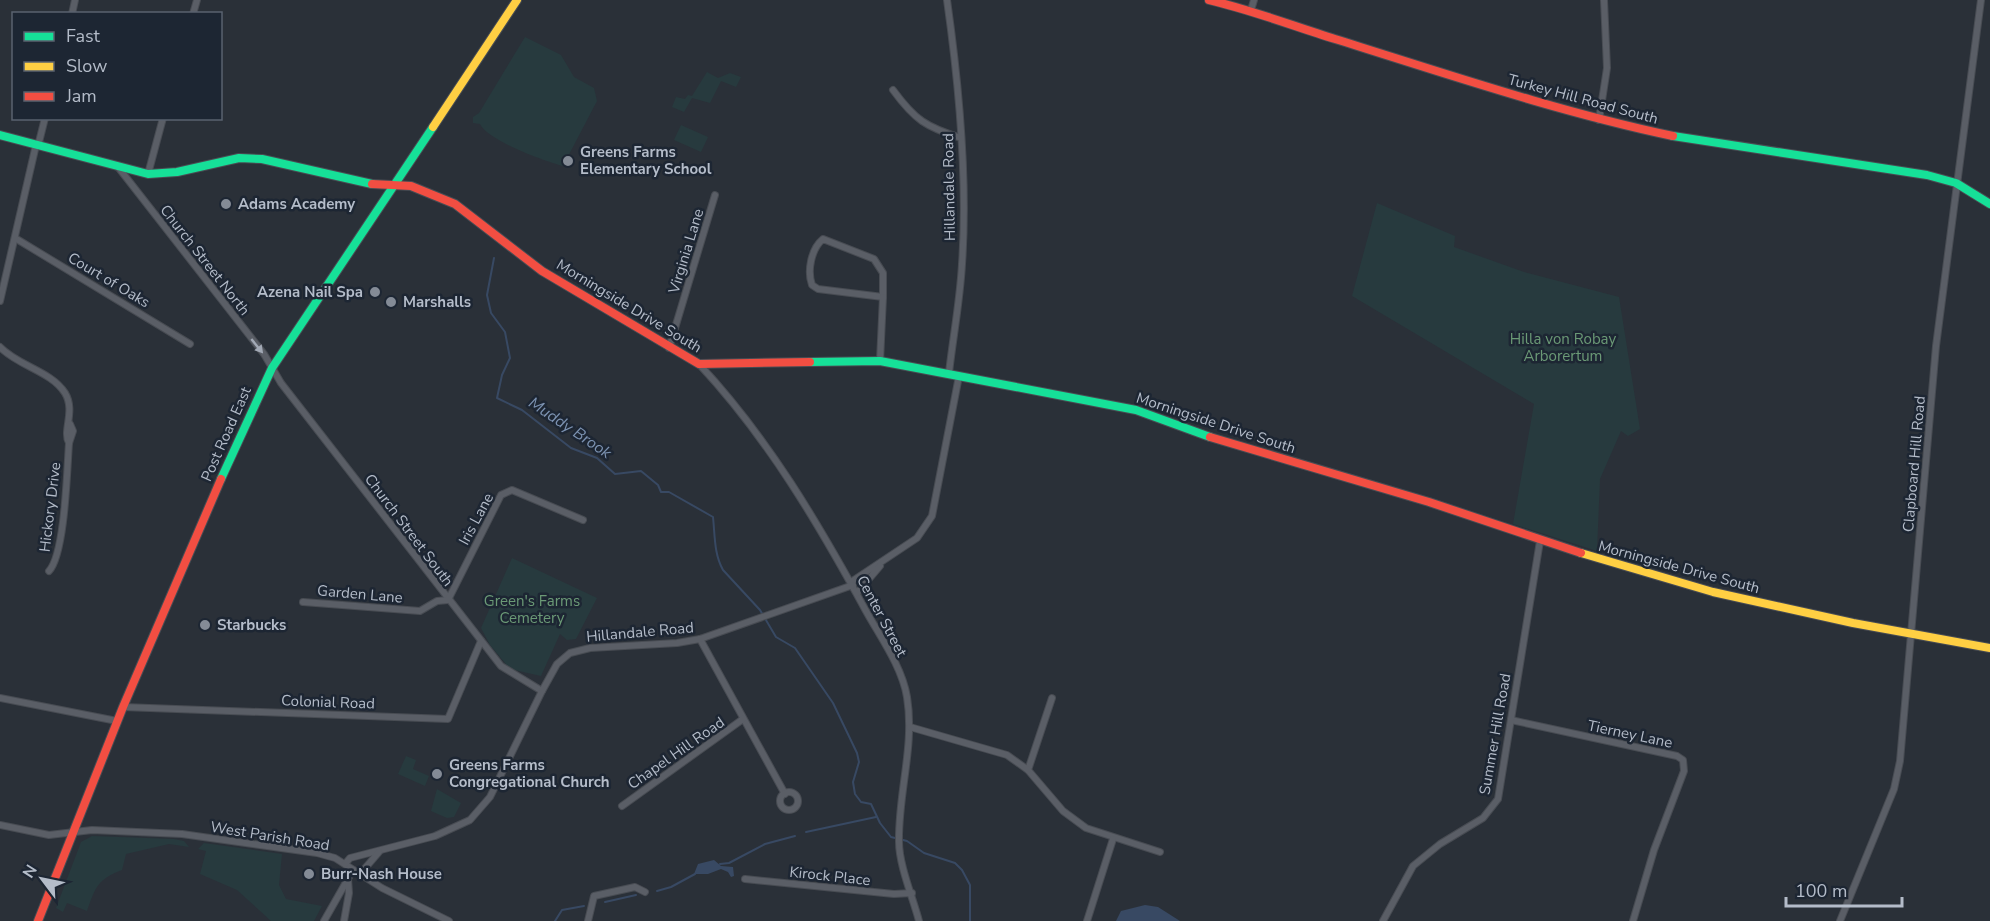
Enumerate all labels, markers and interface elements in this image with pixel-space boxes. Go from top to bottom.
legend [12,12,222,120]
text: Fast [66,24,101,48]
text: Slow [66,54,107,78]
street label: Turkey Hill Road South [1506,69,1660,129]
text: Jam [65,84,97,108]
street label: Hillandale Road [938,133,960,241]
place label: Greens Farms Elementary School [580,142,712,179]
marker: Greens Farms Elementary School [561,154,575,168]
place label: Adams Academy [238,194,355,214]
marker: Adams Academy [219,197,233,211]
street label: Church Street North [155,200,255,320]
street label: Virginia Lane [663,206,708,297]
street label: Court of Oaks [64,248,154,312]
street label: Morningside Drive South [553,255,705,357]
place label: Azena Nail Spa [257,282,363,302]
marker: Azena Nail Spa [368,285,382,299]
place label: Marshalls [403,292,471,312]
marker: Marshalls [384,295,398,309]
park label: Hilla von Robay Arborertum [1510,329,1617,366]
one-way arrow [250,338,263,353]
street label: Post Road East [196,383,256,484]
street label: Morningside Drive South [1134,388,1298,458]
water label: Muddy Brook [524,392,617,464]
street label: Clapboard Hill Road [1898,395,1930,533]
street label: Hickory Drive [35,461,65,553]
street label: Church Street South [360,470,458,590]
street label: Iris Lane [454,489,498,549]
street label: Morningside Drive South [1596,536,1762,598]
street label: Center Street [852,572,912,661]
street label: Garden Lane [316,580,404,608]
park label: Green's Farms Cemetery [484,591,580,628]
place label: Starbucks [217,615,286,635]
street label: Hillandale Road [585,617,695,647]
marker: Starbucks [198,618,212,632]
street label: Summer Hill Road [1474,672,1516,796]
street label: Colonial Road [281,690,375,714]
street label: Chapel Hill Road [624,712,728,794]
street label: Tierney Lane [1586,715,1674,753]
place label: Greens Farms Congregational Church [449,755,610,792]
marker: Greens Farms Congregational Church [430,767,444,781]
street label: West Parish Road [209,817,331,855]
north arrow [12,849,72,909]
text: N [18,861,43,882]
street label: Kirock Place [788,862,872,890]
place label: Burr-Nash House [321,864,442,884]
marker: Burr-Nash House [302,867,316,881]
scale bar [1786,870,1902,908]
text: 100 m [1795,879,1847,903]

